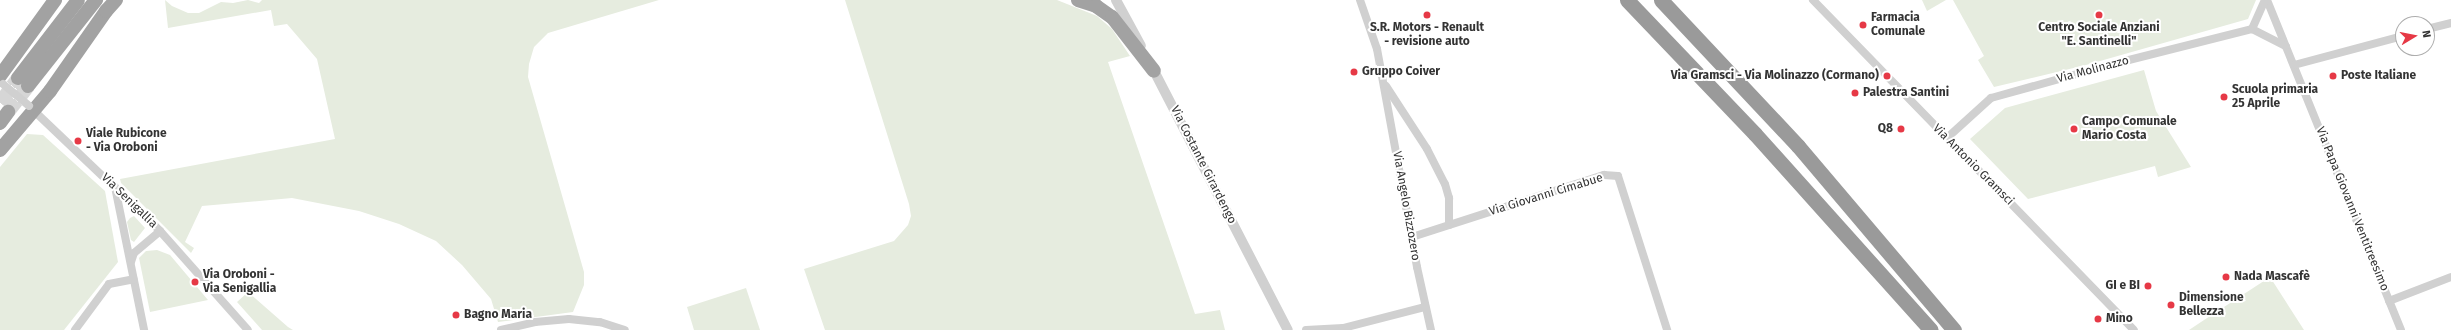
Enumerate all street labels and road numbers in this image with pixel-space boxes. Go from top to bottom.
street label: Via Molinazzo [2055,53,2131,87]
street label: Via Costante Girardengo [1167,104,1239,226]
street label: Via Antonio Gramsci [1929,121,2017,209]
street label: Via Papa Giovanni Ventitreesimo [2312,125,2392,293]
street label: Via Angelo Bizzozero [1389,150,1423,262]
street label: Via Senigallia [98,171,160,231]
street label: Via Giovanni Cimabue [1487,171,1605,219]

